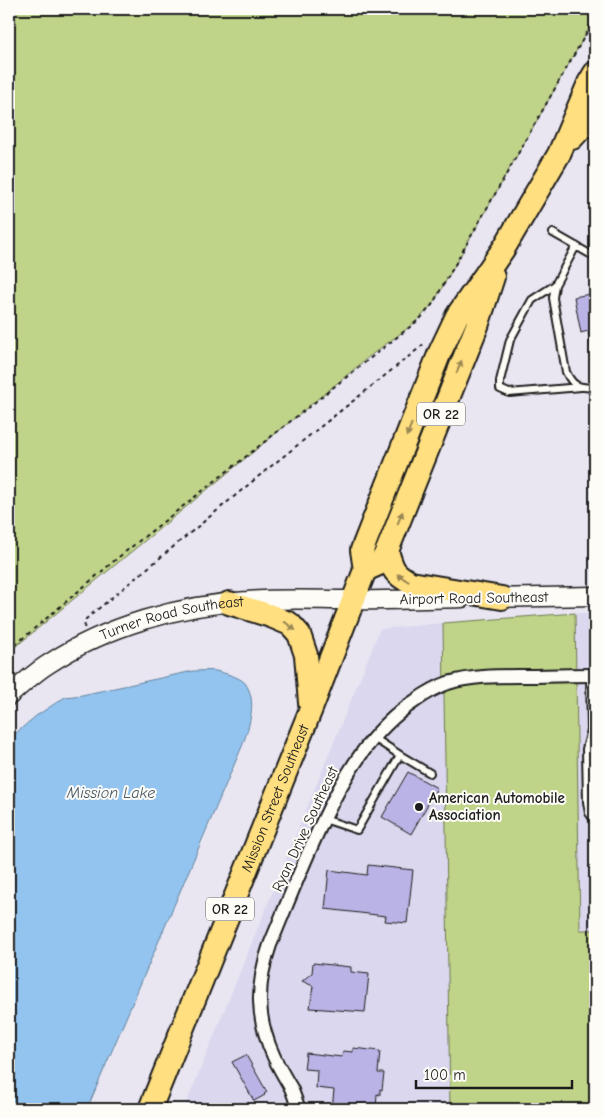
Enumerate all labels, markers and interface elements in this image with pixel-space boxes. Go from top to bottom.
one-way arrow [456,360,464,374]
road number: OR 22 [417,402,465,426]
one-way arrow [405,423,413,437]
one-way arrow [396,511,404,525]
one-way arrow [397,573,410,582]
street label: Airport Road Southeast [400,588,549,608]
street label: Turner Road Southeast [97,592,245,644]
one-way arrow [283,621,296,632]
street label: Mission Street Southeast [237,721,313,875]
street label: Ryan Drive Southeast [268,763,342,894]
water label: Mission Lake [66,784,155,802]
place label: American Automobile Association [429,789,565,824]
marker: American Automobile Association [413,801,425,813]
road number: OR 22 [206,898,254,921]
scale bar [416,1058,573,1090]
text: 100 m [424,1066,466,1084]

